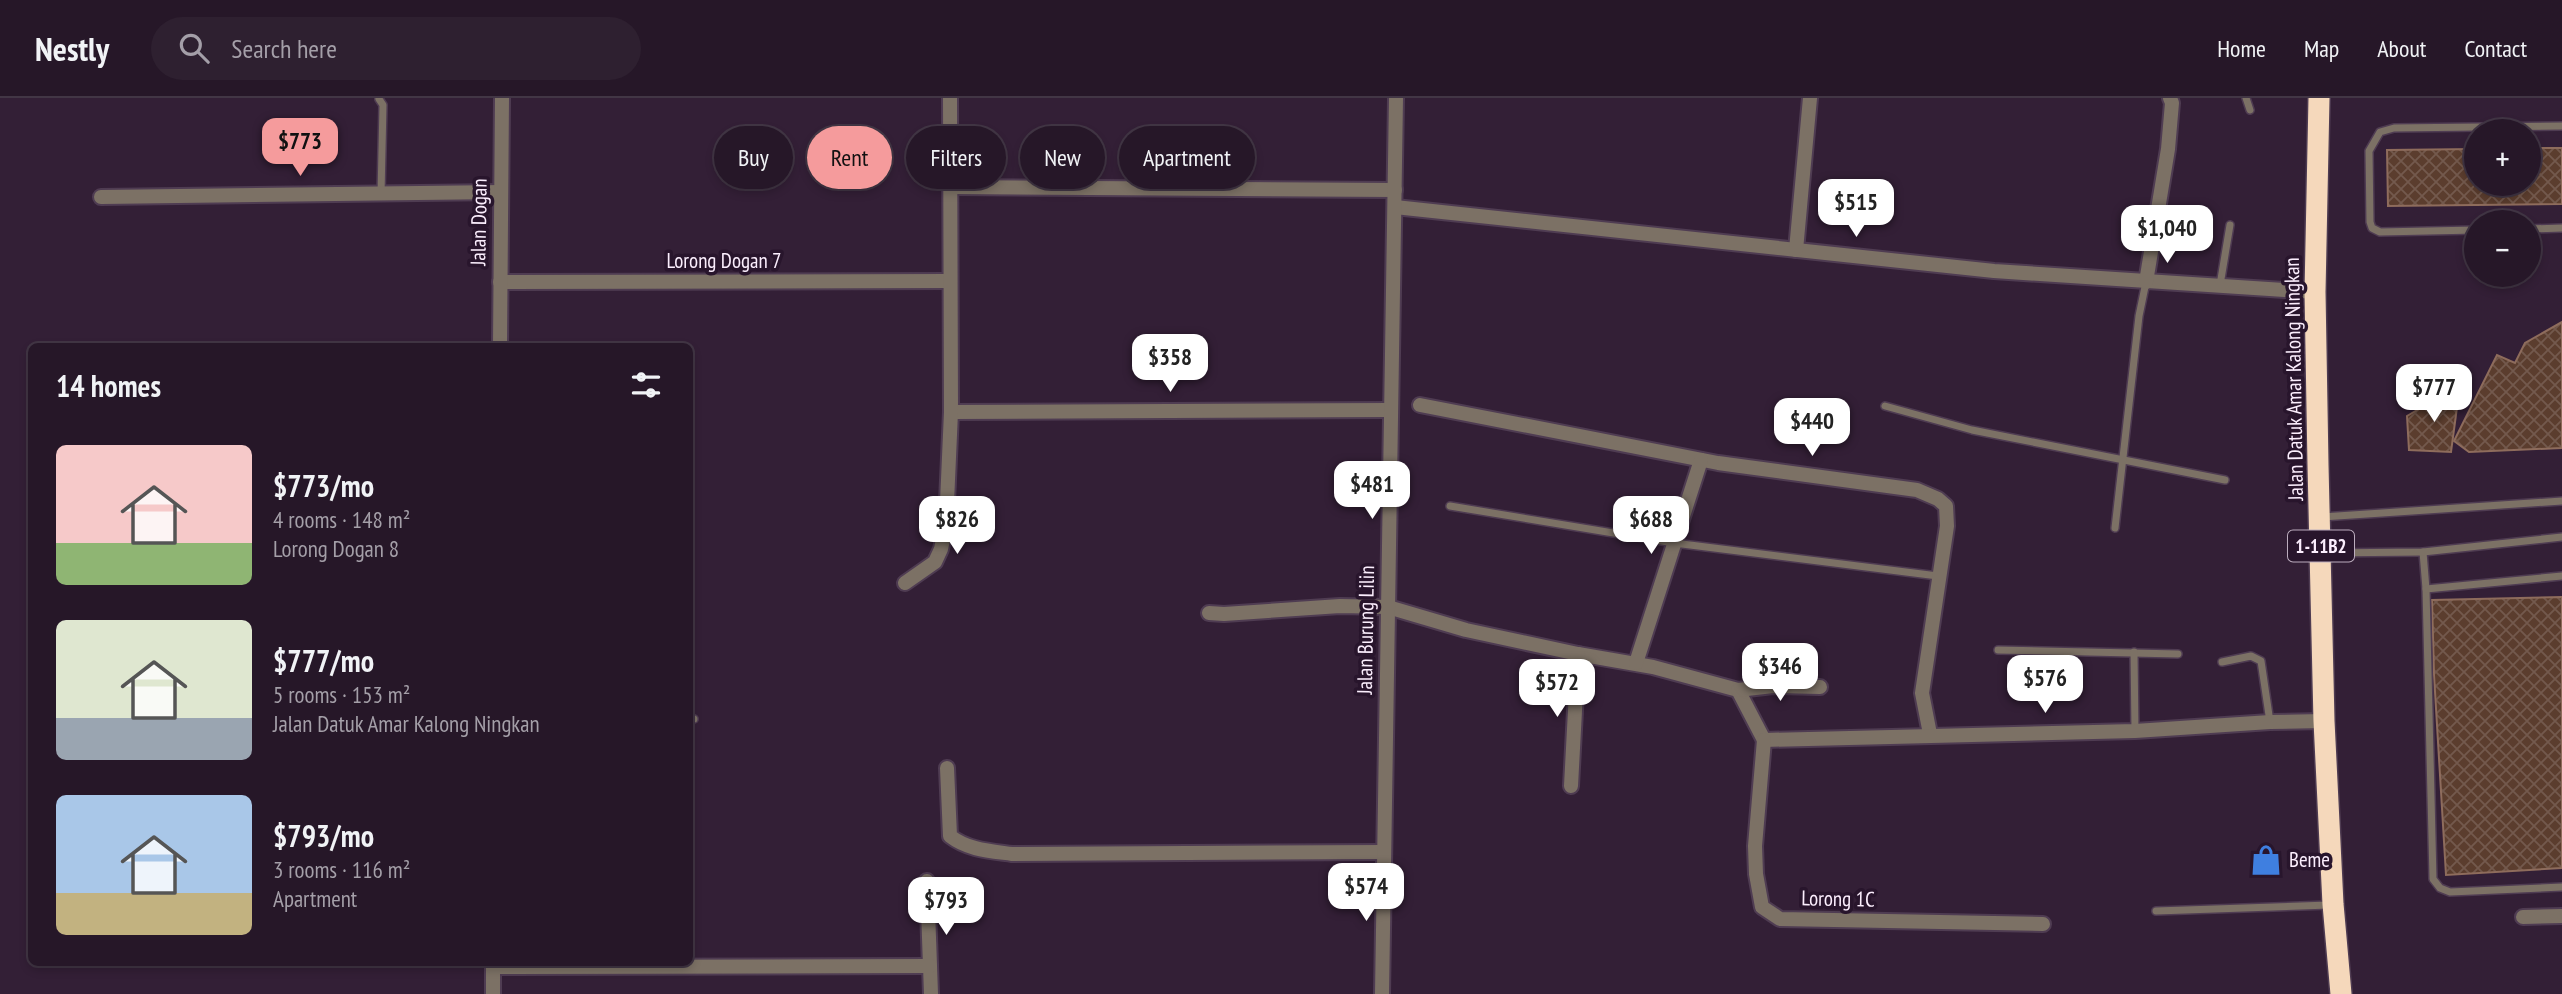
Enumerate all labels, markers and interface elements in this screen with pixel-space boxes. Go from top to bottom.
search box [151,17,641,80]
text: Nestly [35,27,109,70]
icon: search [175,29,213,67]
text: Search here [231,32,337,65]
text: Home [2217,33,2266,64]
text: Map [2304,33,2339,64]
text: About [2377,33,2426,64]
text: Contact [2464,33,2527,64]
pin: $773 [259,118,341,178]
map controls [2464,119,2541,287]
button: + [2464,119,2541,196]
text: $773 [278,126,322,155]
chip: Buy [714,126,793,189]
chip: Rent [807,126,892,189]
chip: Filters [906,126,1006,189]
chip: New [1020,126,1105,189]
chip: Apartment [1119,126,1255,189]
street label: Jalan Dogan [464,178,493,267]
pin: $515 [1815,180,1897,239]
text: $515 [1834,187,1878,216]
pin: $1,040 [2110,206,2224,265]
button: − [2464,210,2541,287]
text: $1,040 [2137,213,2197,242]
street label: Lorong Dogan 7 [666,247,782,274]
street label: Jalan Datuk Amar Kalong Ningkan [2278,257,2309,502]
pin: $358 [1129,334,1211,394]
text: $358 [1148,342,1192,371]
pin: $777 [2393,364,2475,424]
text: 14 homes [56,366,161,405]
icon: filters [627,366,665,404]
text: $777 [2412,372,2456,401]
pin: $440 [1771,398,1853,458]
text: $440 [1790,406,1834,435]
pin: $481 [1331,462,1413,521]
text: $773/mo [273,466,374,505]
text: $481 [1350,469,1394,498]
icon: home [112,473,196,557]
pin: $826 [916,496,998,556]
pin: $688 [1610,496,1692,556]
text: $826 [935,504,979,533]
text: $688 [1629,504,1673,533]
text: 4 rooms · 148 m² [273,505,410,534]
road number: 1-11B2 [2288,530,2354,561]
text: Lorong Dogan 8 [273,534,399,563]
street label: Jalan Burung Lilin [1351,565,1380,696]
text: $777/mo [273,641,374,680]
pin: $346 [1739,644,1821,703]
icon: home [112,648,196,732]
text: $346 [1758,651,1802,680]
pin: $576 [2004,656,2086,715]
pin: $572 [1516,660,1598,719]
text: $576 [2023,663,2067,692]
text: $572 [1535,667,1579,696]
text: 5 rooms · 153 m² [273,680,410,709]
text: Jalan Datuk Amar Kalong Ningkan [273,709,540,738]
text: $793/mo [273,816,374,855]
icon: home [112,823,196,907]
shop icon: Beme [2249,843,2283,877]
place label: Beme [2289,846,2330,873]
text: 3 rooms · 116 m² [273,855,410,884]
pin: $574 [1325,864,1407,923]
text: $574 [1344,871,1388,900]
pin: $793 [905,878,987,937]
text: Apartment [273,884,357,913]
street label: Lorong 1C [1801,884,1875,913]
text: $793 [924,885,968,914]

